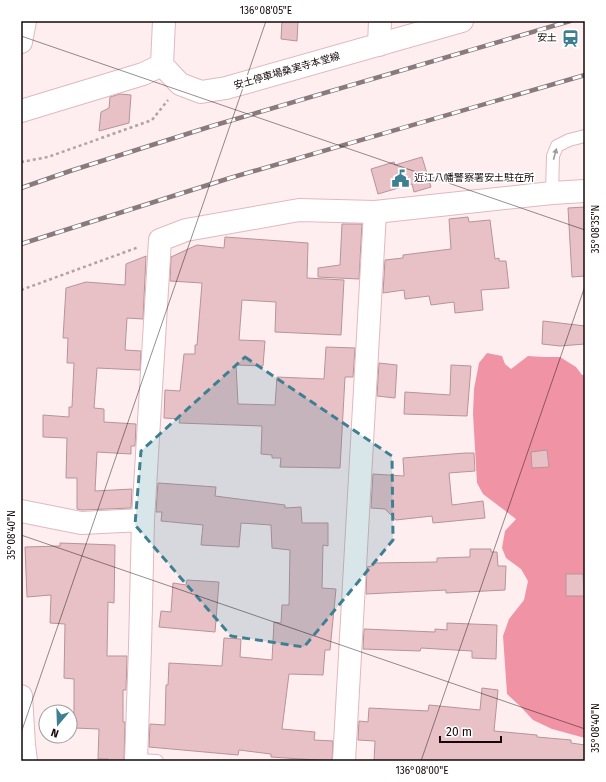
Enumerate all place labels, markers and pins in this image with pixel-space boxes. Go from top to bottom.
station icon: 安土 [560,28,580,48]
place label: 安土 [537,32,557,44]
public building icon: 近江八幡警察署安土駐在所 [391,168,411,188]
place label: 近江八幡警察署安土駐在所 [414,172,534,184]

